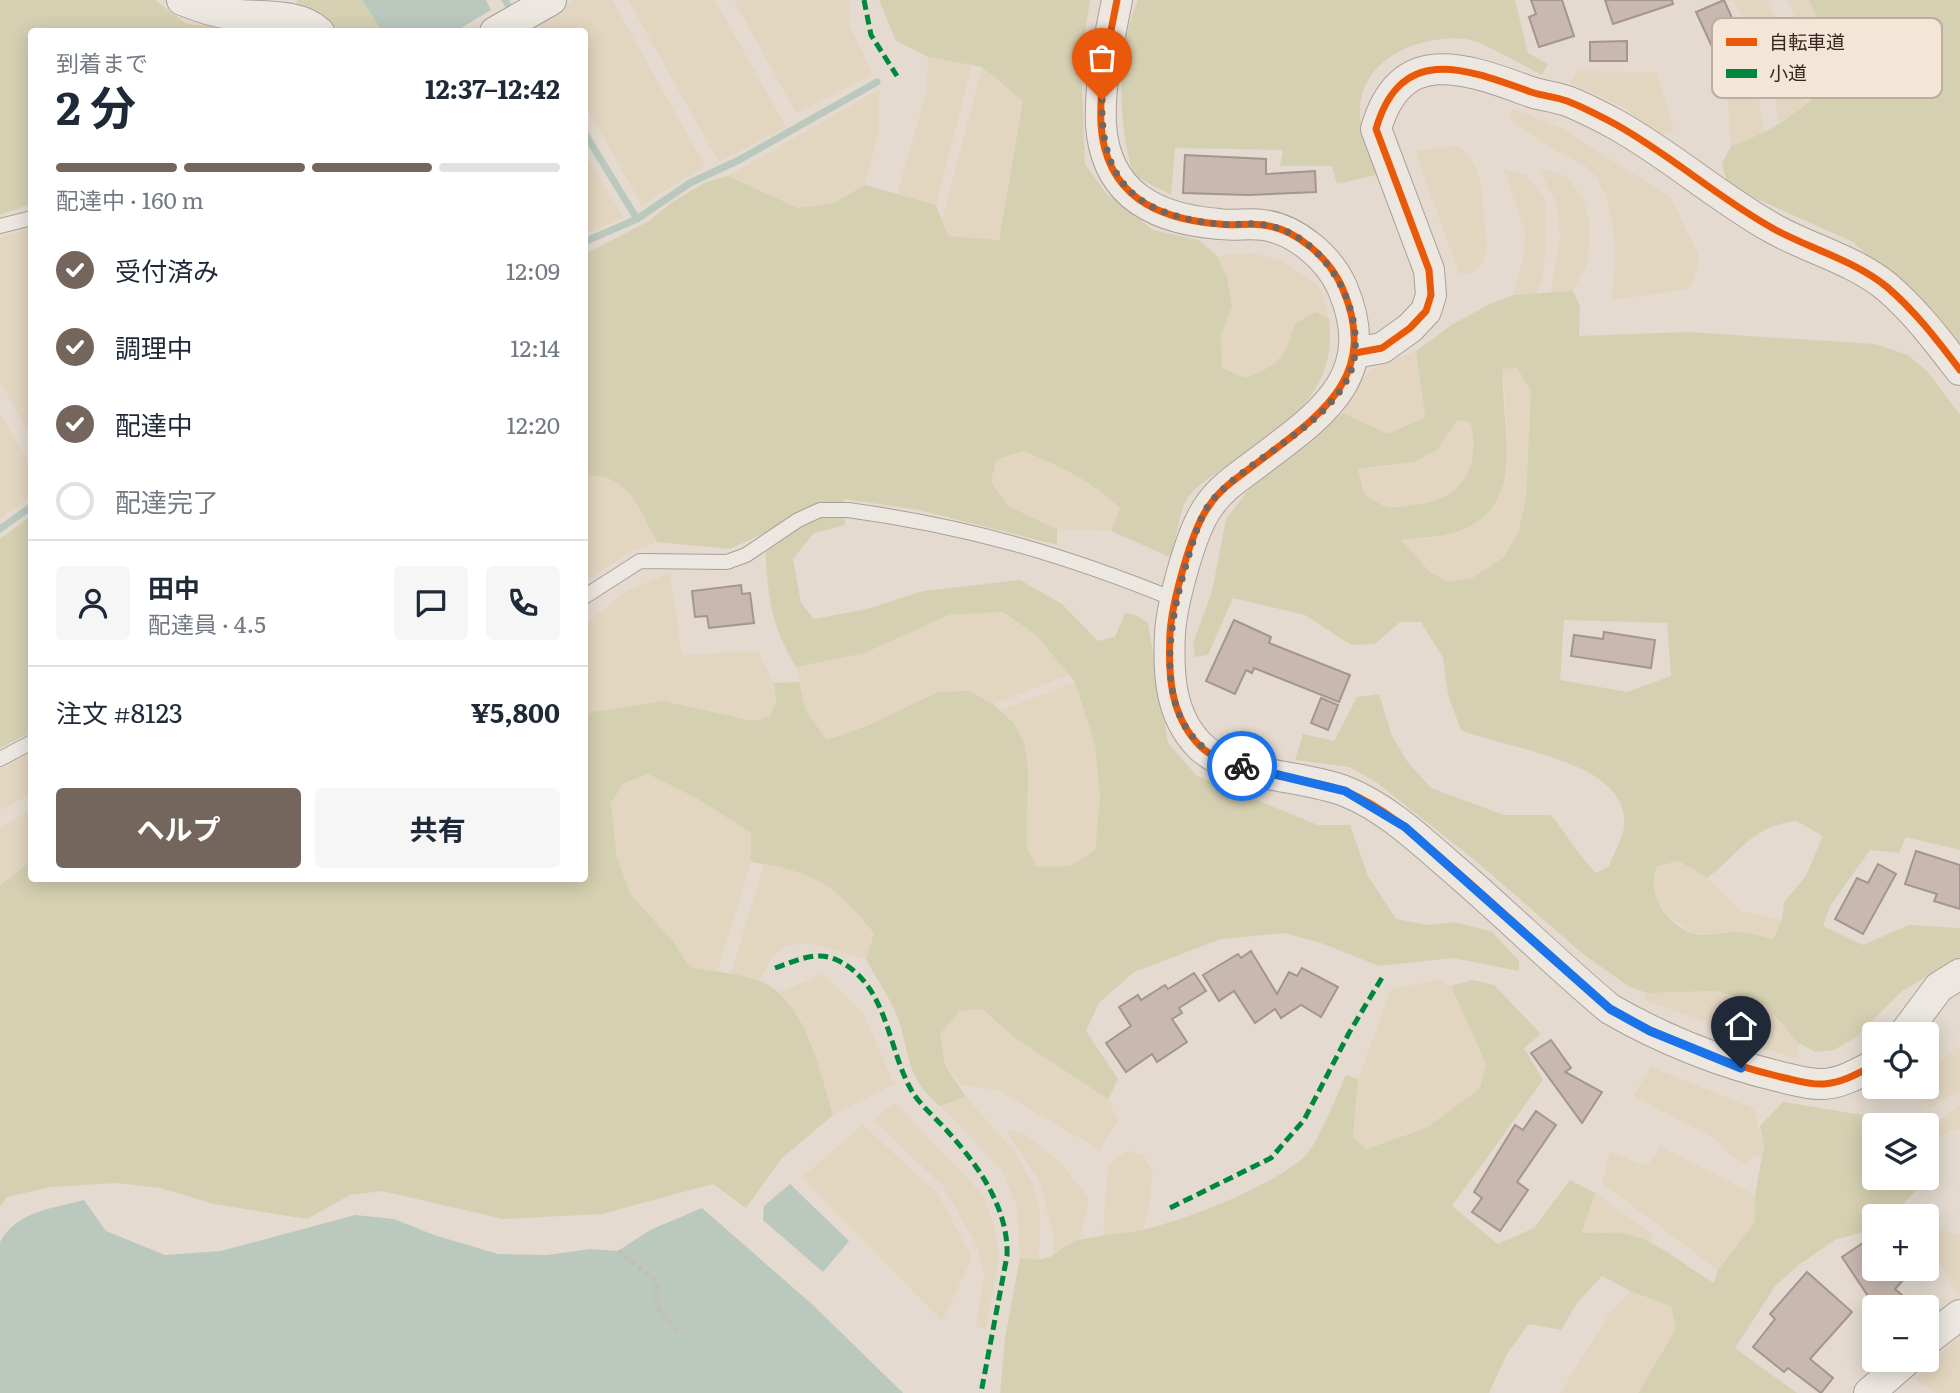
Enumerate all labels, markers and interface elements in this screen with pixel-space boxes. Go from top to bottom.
legend [1712,18,1942,98]
text: 自転車道 [1769,27,1845,55]
pin [1072,28,1132,100]
icon: bag [1083,39,1121,77]
text: 到着まで [56,45,148,79]
text: 小道 [1769,58,1807,86]
text: 12:37–12:42 [425,68,560,107]
text: 2 分 [56,71,136,139]
text: 配達中 · 160 m [56,182,204,216]
text: 受付済み [115,250,219,289]
icon: check [56,251,94,289]
text: 12:09 [506,253,560,287]
text: 調理中 [115,327,193,366]
icon: check [56,328,94,366]
text: 12:14 [510,330,560,364]
text: 配達中 [115,404,193,443]
icon: check [56,405,94,443]
text: 12:20 [507,407,560,441]
text: 配達完了 [115,481,219,520]
button: person [56,566,130,640]
button: chat [394,566,468,640]
button: phone [486,566,560,640]
text: 田中 [148,567,200,606]
text: 配達員 · 4.5 [148,606,266,640]
text: 注文 #8123 [56,692,183,731]
text: ¥5,800 [471,692,560,731]
courier [1207,731,1277,801]
icon: bike [1223,747,1261,785]
button: ヘルプ [56,788,301,868]
button: 共有 [315,788,560,868]
pin [1711,996,1771,1068]
icon: home [1722,1007,1760,1045]
map controls [1862,1022,1939,1372]
button: locate [1862,1022,1939,1099]
button: layers [1862,1113,1939,1190]
button: + [1862,1204,1939,1281]
button: − [1862,1295,1939,1372]

